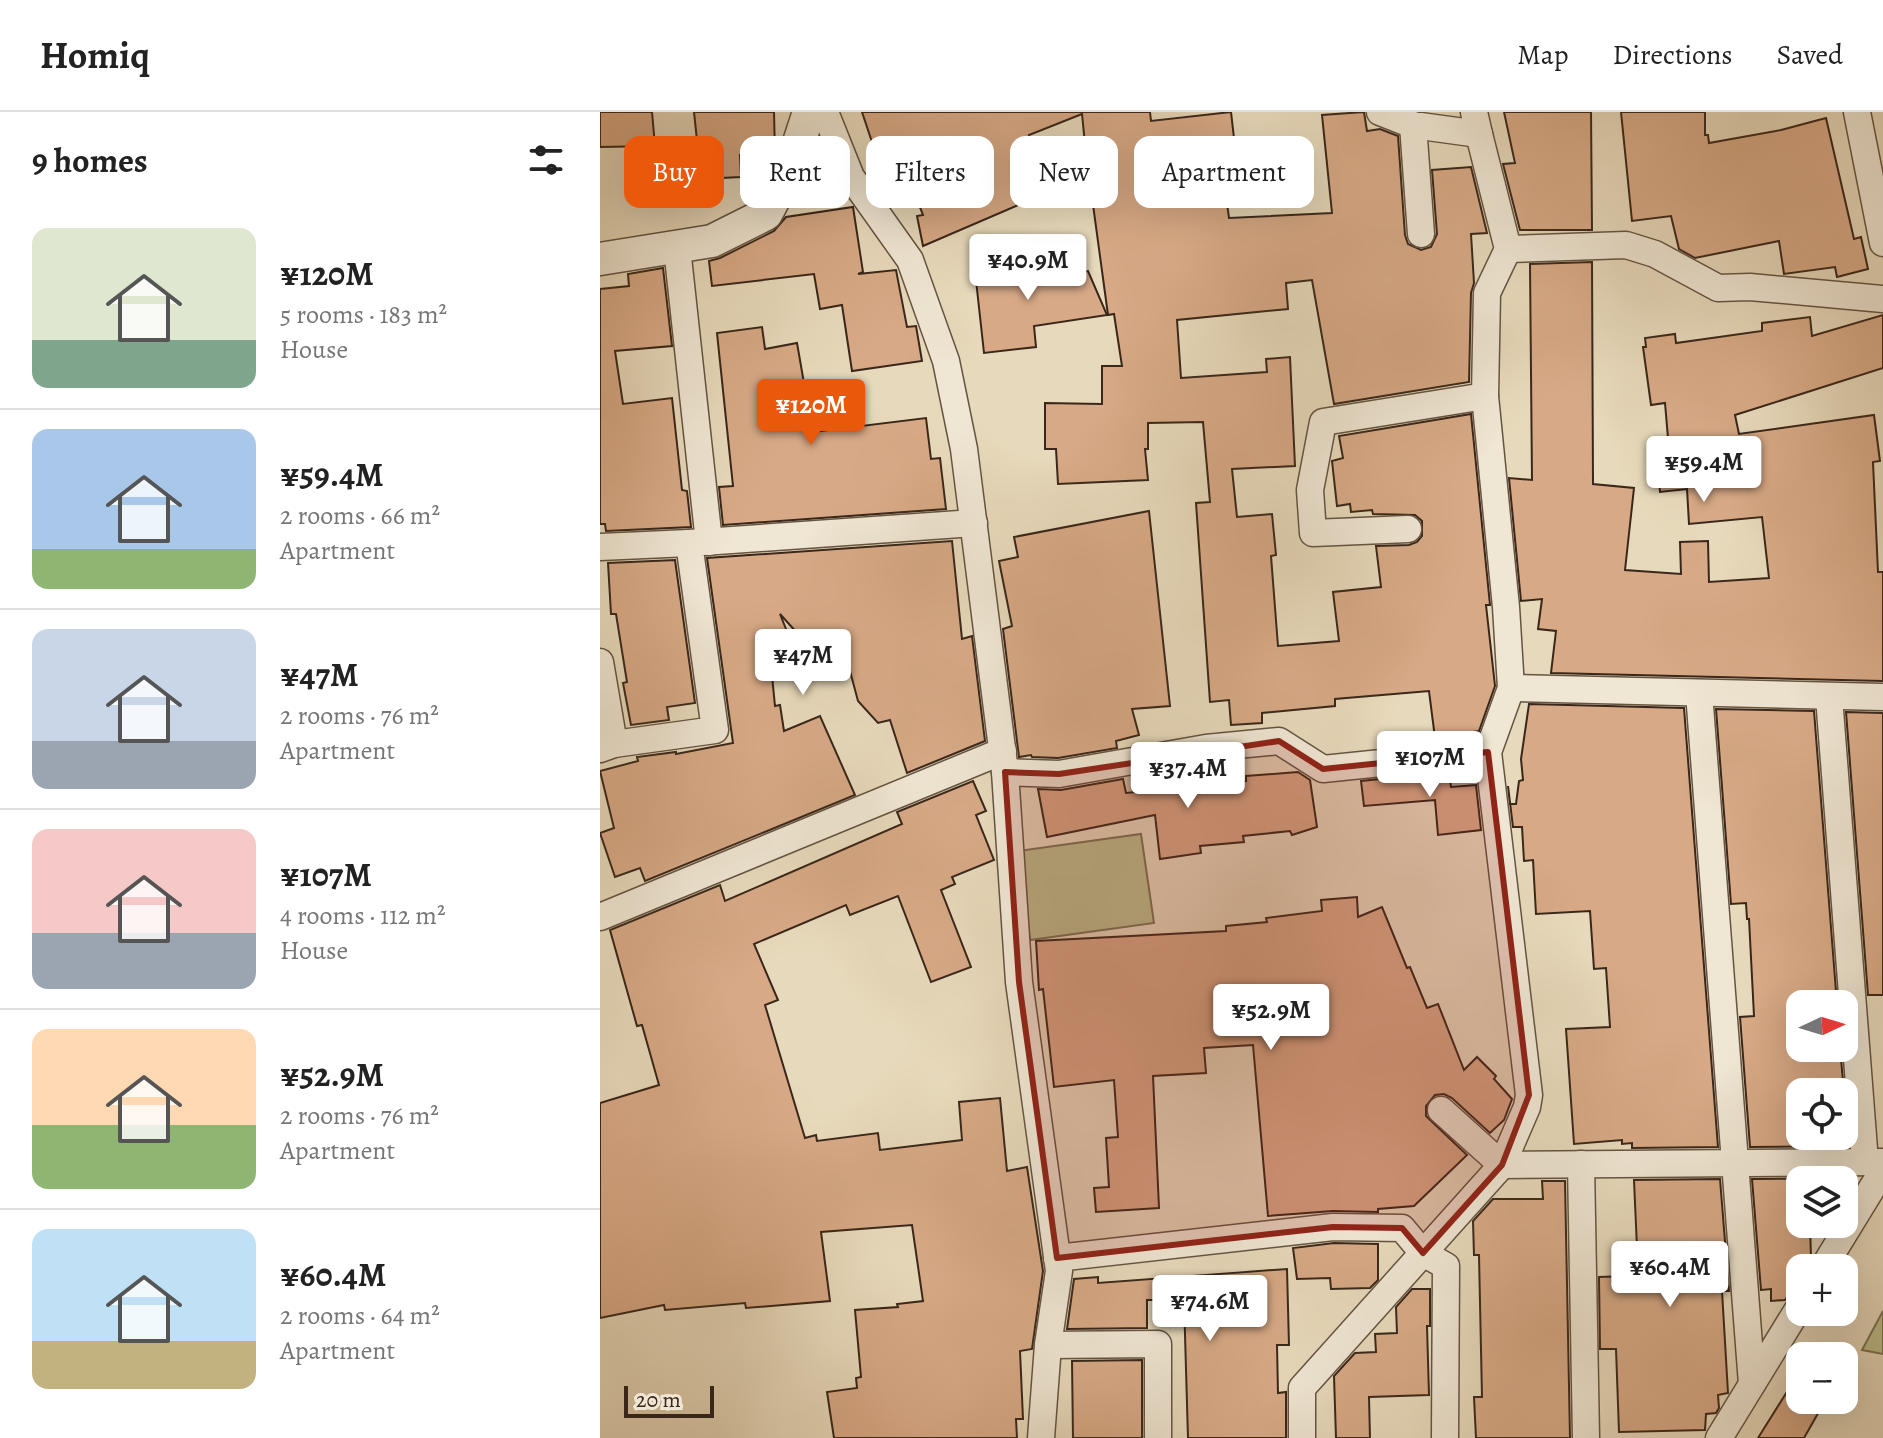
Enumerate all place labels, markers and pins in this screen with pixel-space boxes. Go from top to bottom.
pin: ¥40.9M [963,234,1093,302]
pin: ¥120M [755,379,867,447]
pin: ¥59.4M [1639,436,1769,504]
pin: ¥47M [756,629,850,697]
pin: ¥107M [1374,731,1486,799]
pin: ¥37.4M [1123,742,1253,810]
pin: ¥52.9M [1206,984,1336,1052]
pin: ¥60.4M [1605,1241,1735,1309]
pin: ¥74.6M [1145,1275,1275,1343]

